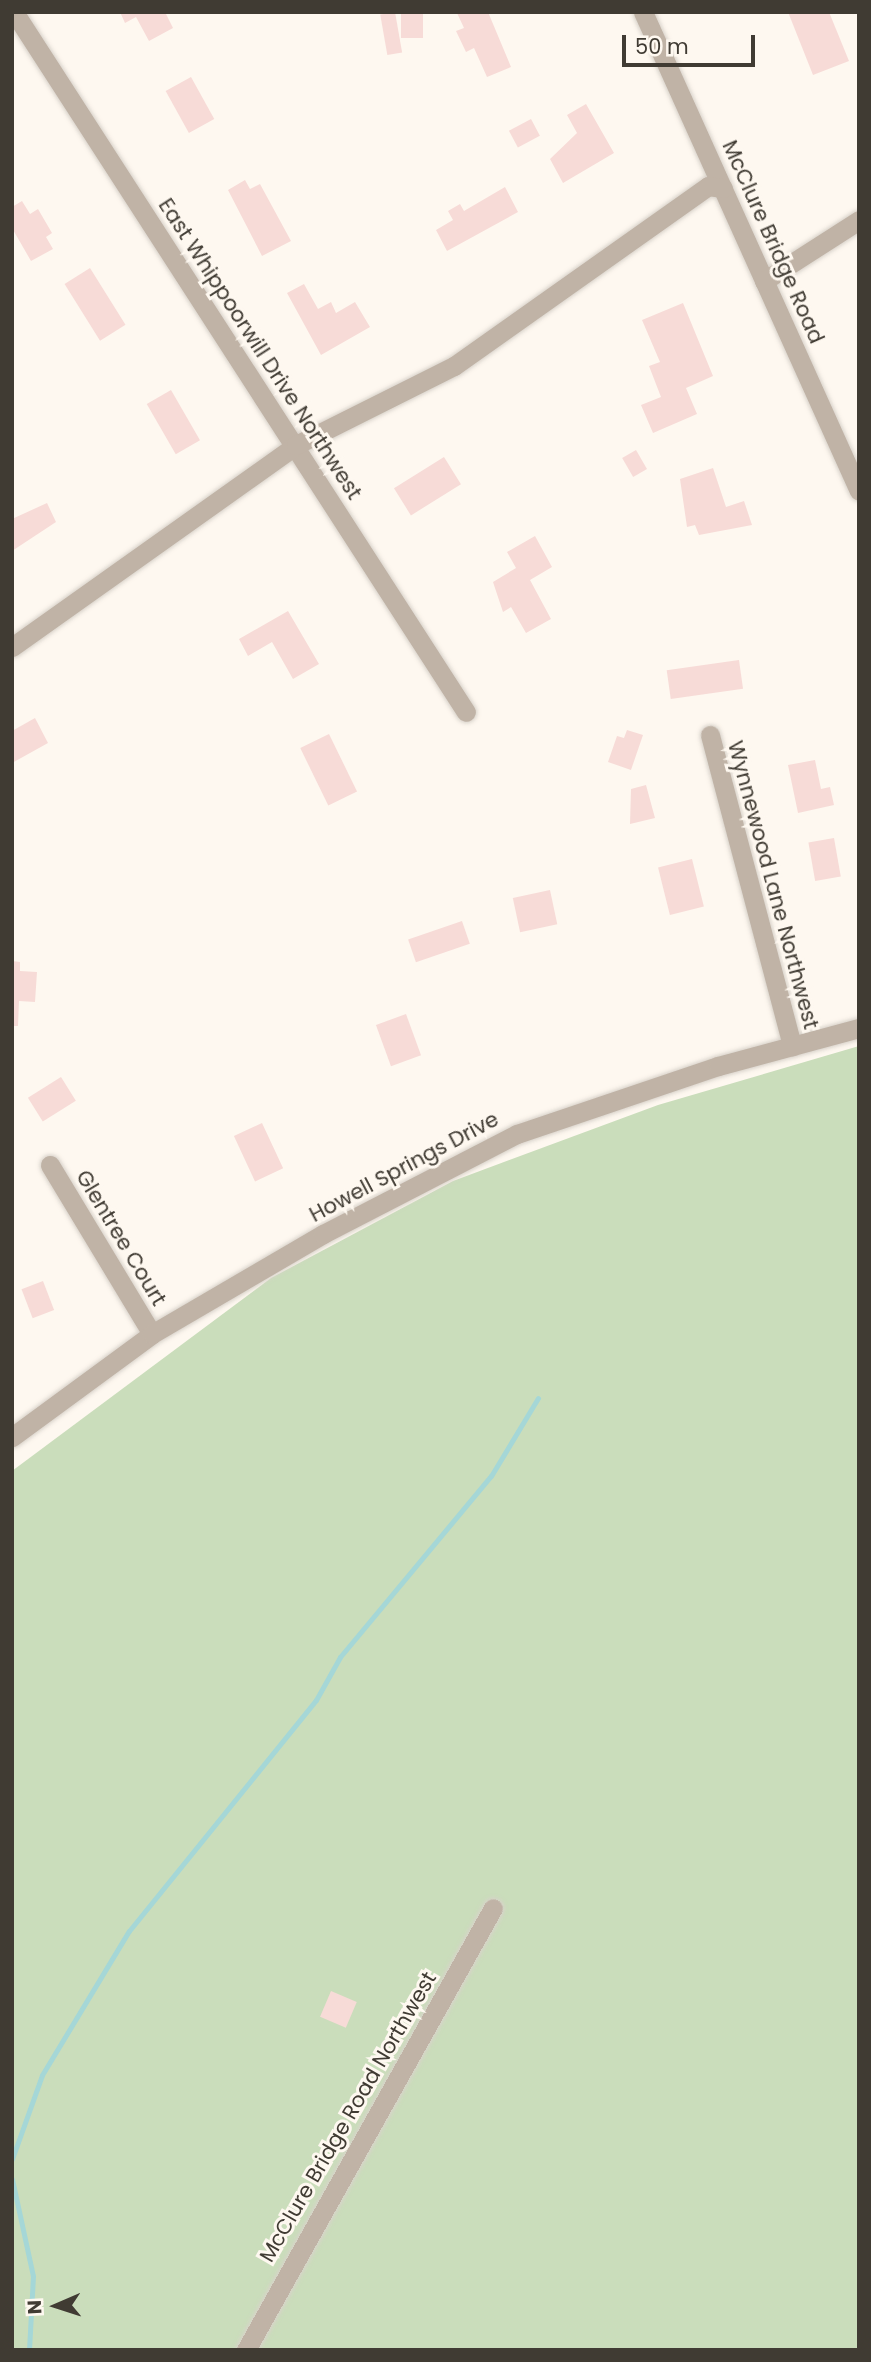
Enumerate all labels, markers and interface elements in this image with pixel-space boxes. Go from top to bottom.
scale bar [626,21,759,65]
text: 50 m [635,32,689,61]
street label: McClure Bridge Road [717,137,829,347]
street label: East Whippoorwill Drive Northwest [153,194,367,504]
street label: Wynnewood Lane Northwest [722,738,824,1032]
street label: Howell Springs Drive [305,1106,503,1228]
street label: Glentree Court [71,1166,171,1310]
street label: McClure Bridge Road Northwest [254,1967,442,2267]
north arrow [21,2271,91,2341]
text: N [21,2299,48,2315]

